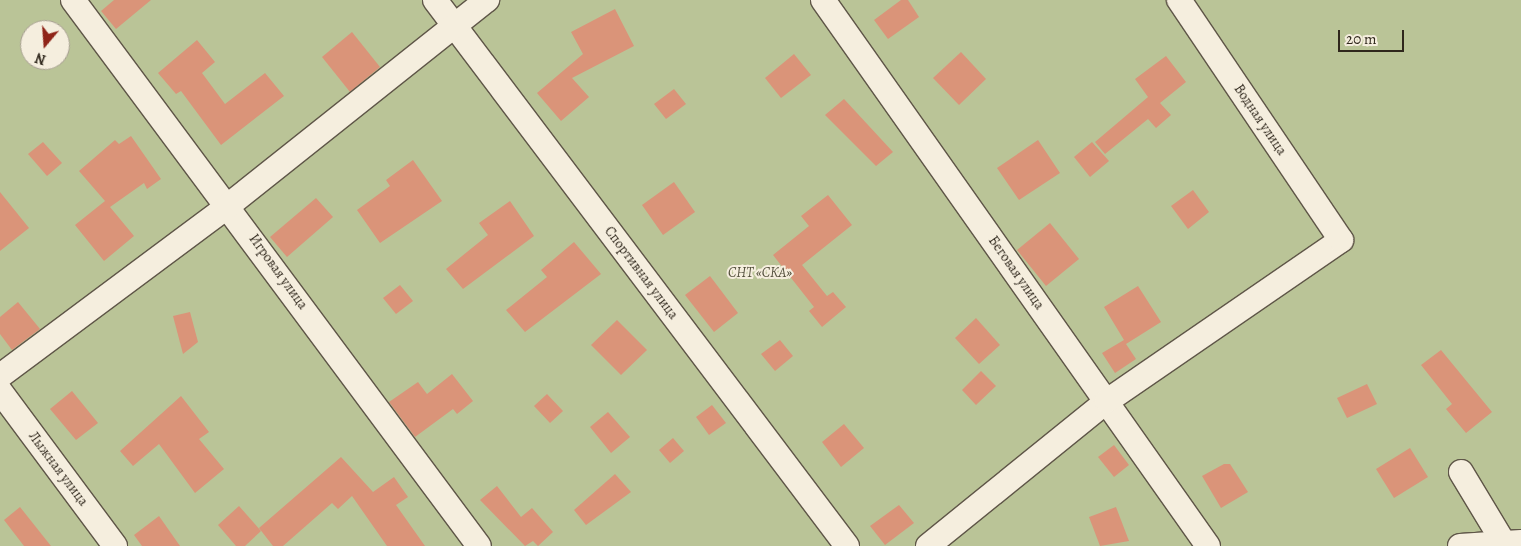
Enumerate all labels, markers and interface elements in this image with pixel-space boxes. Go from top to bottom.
north arrow [20,20,70,70]
scale bar [1341,20,1407,52]
text: 20 m [1346,29,1377,49]
text: N [33,48,48,69]
street label: Водная улица [1230,81,1290,159]
street label: Спортивная улица [601,223,681,323]
street label: Игровая улица [245,231,311,313]
street label: Беговая улица [984,233,1048,313]
park label: СНТ «СКА» [728,265,792,281]
street label: Лыжная улица [25,429,91,509]

